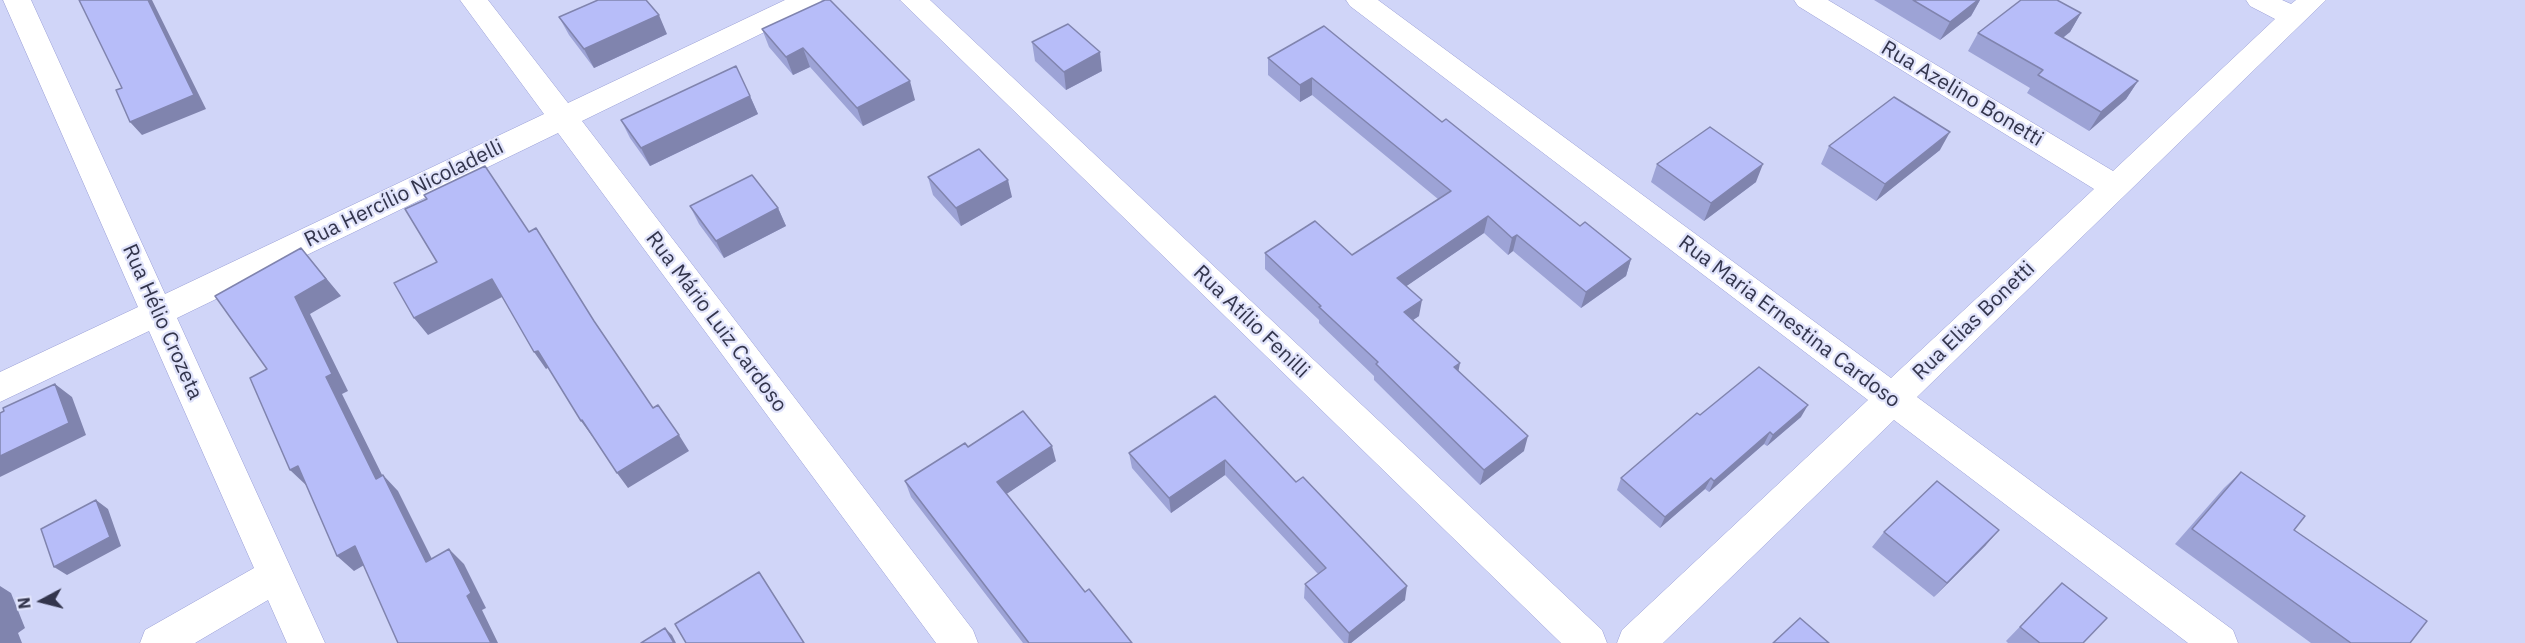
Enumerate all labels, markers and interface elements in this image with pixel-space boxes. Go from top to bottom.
street label: Rua Azelino Bonetti [1876,36,2048,152]
street label: Rua Hercílio Nicoladelli [300,135,508,253]
street label: Rua Mário Luiz Cardoso [640,227,792,417]
street label: Rua Maria Ernestina Cardoso [1673,230,1905,414]
street label: Rua Hélio Crozeta [116,240,208,404]
street label: Rua Elias Bonetti [1908,256,2040,386]
street label: Rua Atílio Fenilli [1188,260,1314,384]
north arrow [12,571,72,631]
text: N [14,596,35,610]

